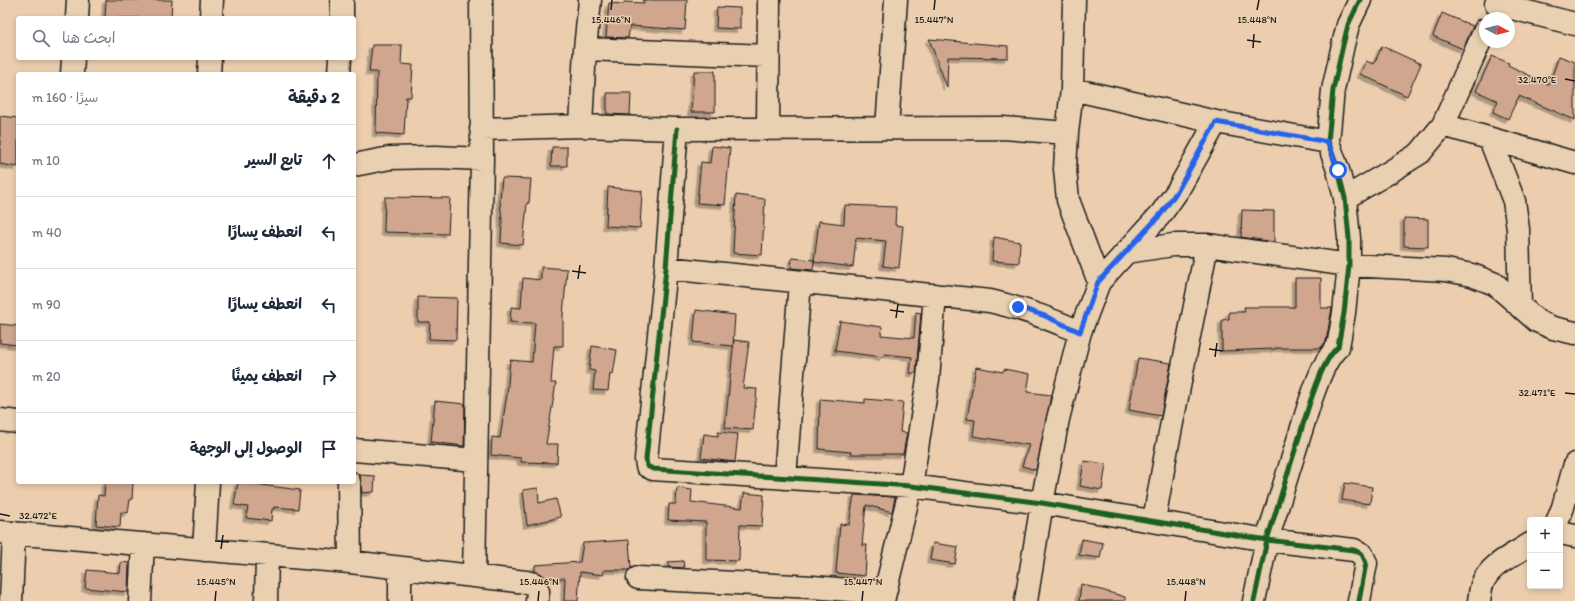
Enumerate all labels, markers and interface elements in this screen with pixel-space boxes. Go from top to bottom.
north arrow [1479,12,1515,48]
text: 15.446°N [591,13,631,26]
text: 15.447°N [914,13,954,26]
text: 15.448°N [1237,13,1277,26]
search box [16,16,356,60]
icon: search [30,27,52,49]
text: ابحث هنا [62,29,116,47]
text: 32.470°E [1518,73,1557,86]
text: 2 دقيقة [288,87,340,107]
text: سيرًا · 160 m [32,90,98,105]
icon: ahead [318,150,340,172]
text: تابع السير [245,151,302,169]
text: 10 m [32,153,60,168]
route start [1329,161,1347,179]
icon: left [318,222,340,244]
text: انعطف يسارًا [228,223,302,241]
text: 40 m [32,225,62,240]
icon: left [318,294,340,316]
text: انعطف يسارًا [228,295,302,313]
text: 90 m [32,297,61,312]
route end [1009,298,1027,316]
icon: right [318,366,340,388]
text: انعطف يمينًا [232,367,302,385]
text: 20 m [32,369,61,384]
text: 32.471°E [1518,386,1556,399]
icon: arrive [318,438,340,460]
text: الوصول إلى الوجهة [190,439,302,457]
text: 32.472°E [19,509,57,522]
map controls [1527,517,1563,589]
button: + [1527,517,1563,553]
button: − [1527,553,1563,589]
text: 15.445°N [196,575,236,588]
text: 15.446°N [519,575,559,588]
text: 15.447°N [843,575,883,588]
text: 15.448°N [1166,575,1206,588]

